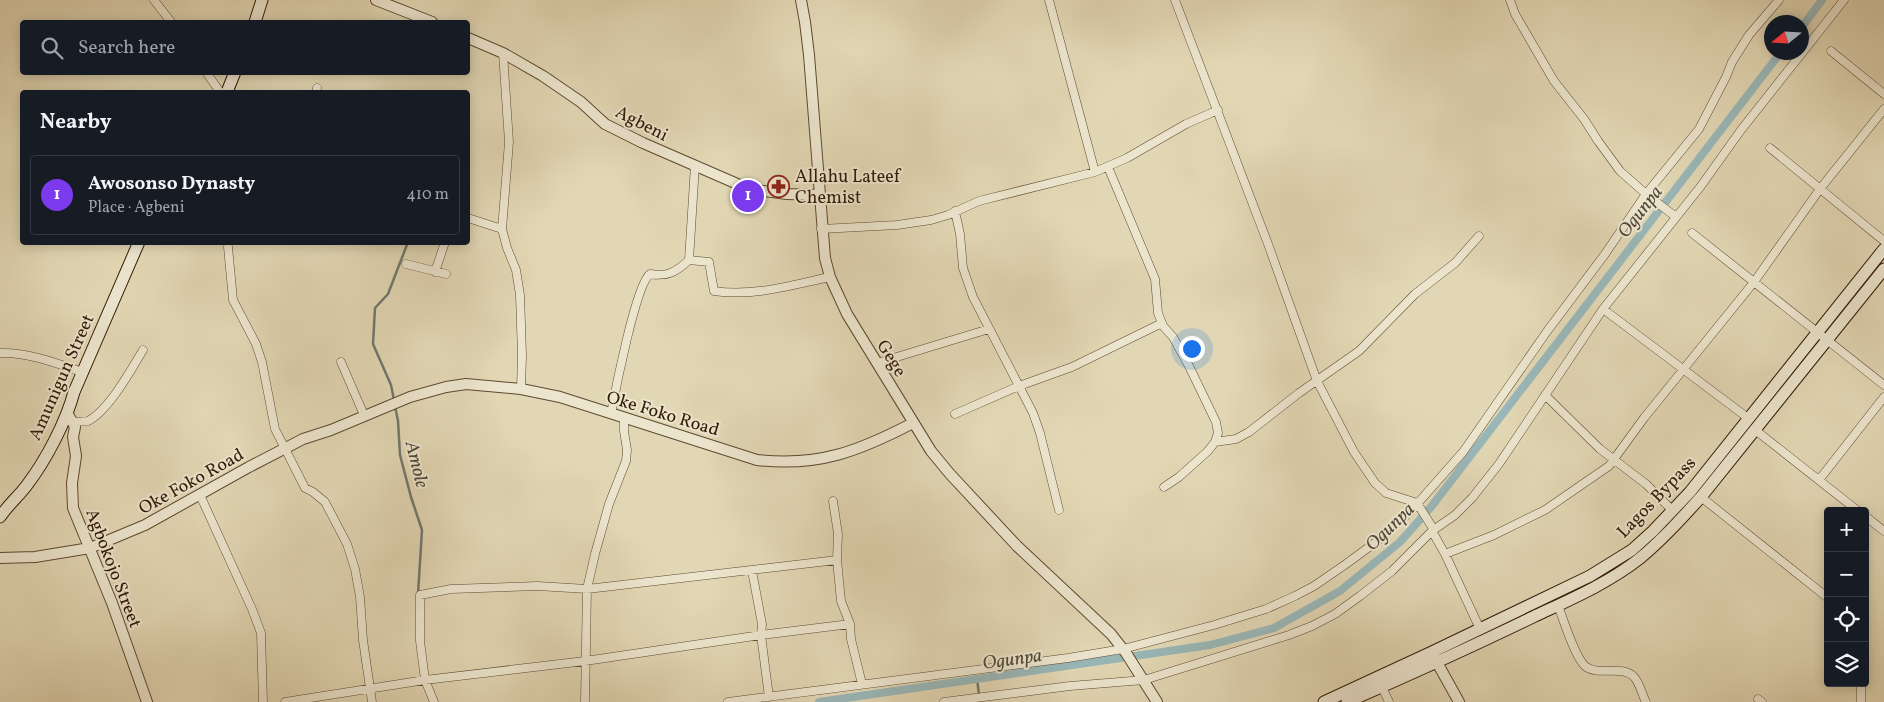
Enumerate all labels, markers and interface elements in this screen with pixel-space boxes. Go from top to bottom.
north arrow [1764,15,1809,60]
search box [20,20,470,75]
icon: search [38,34,66,62]
text: Search here [78,35,175,61]
street label: Agbeni [611,100,672,148]
text: Nearby [40,108,111,137]
place label: Allahu Lateef Chemist [795,165,902,211]
text: Awosonso Dynasty [88,171,255,197]
pharmacy icon: Allahu Lateef Chemist [767,174,791,198]
pin: 1 [732,177,764,215]
water label: Ogunpa [1612,181,1669,244]
text: 1 [54,184,60,206]
text: 410 m [406,184,449,206]
text: Place · Agbeni [88,197,184,219]
street label: Amunigun Street [23,310,101,445]
street label: Gege [870,335,912,382]
your location [1179,336,1205,362]
street label: Oke Foko Road [603,385,722,443]
water label: Amole [397,437,434,491]
street label: Oke Foko Road [135,443,249,522]
street label: Lagos Bypass [1612,452,1702,544]
water label: Ogunpa [1360,497,1421,558]
street label: Agbokojo Street [78,505,147,632]
map controls [1824,507,1869,687]
button: + [1824,507,1869,552]
button: − [1824,552,1869,597]
button: locate [1824,597,1869,642]
button: layers [1824,642,1869,687]
water label: Ogunpa [981,643,1044,677]

